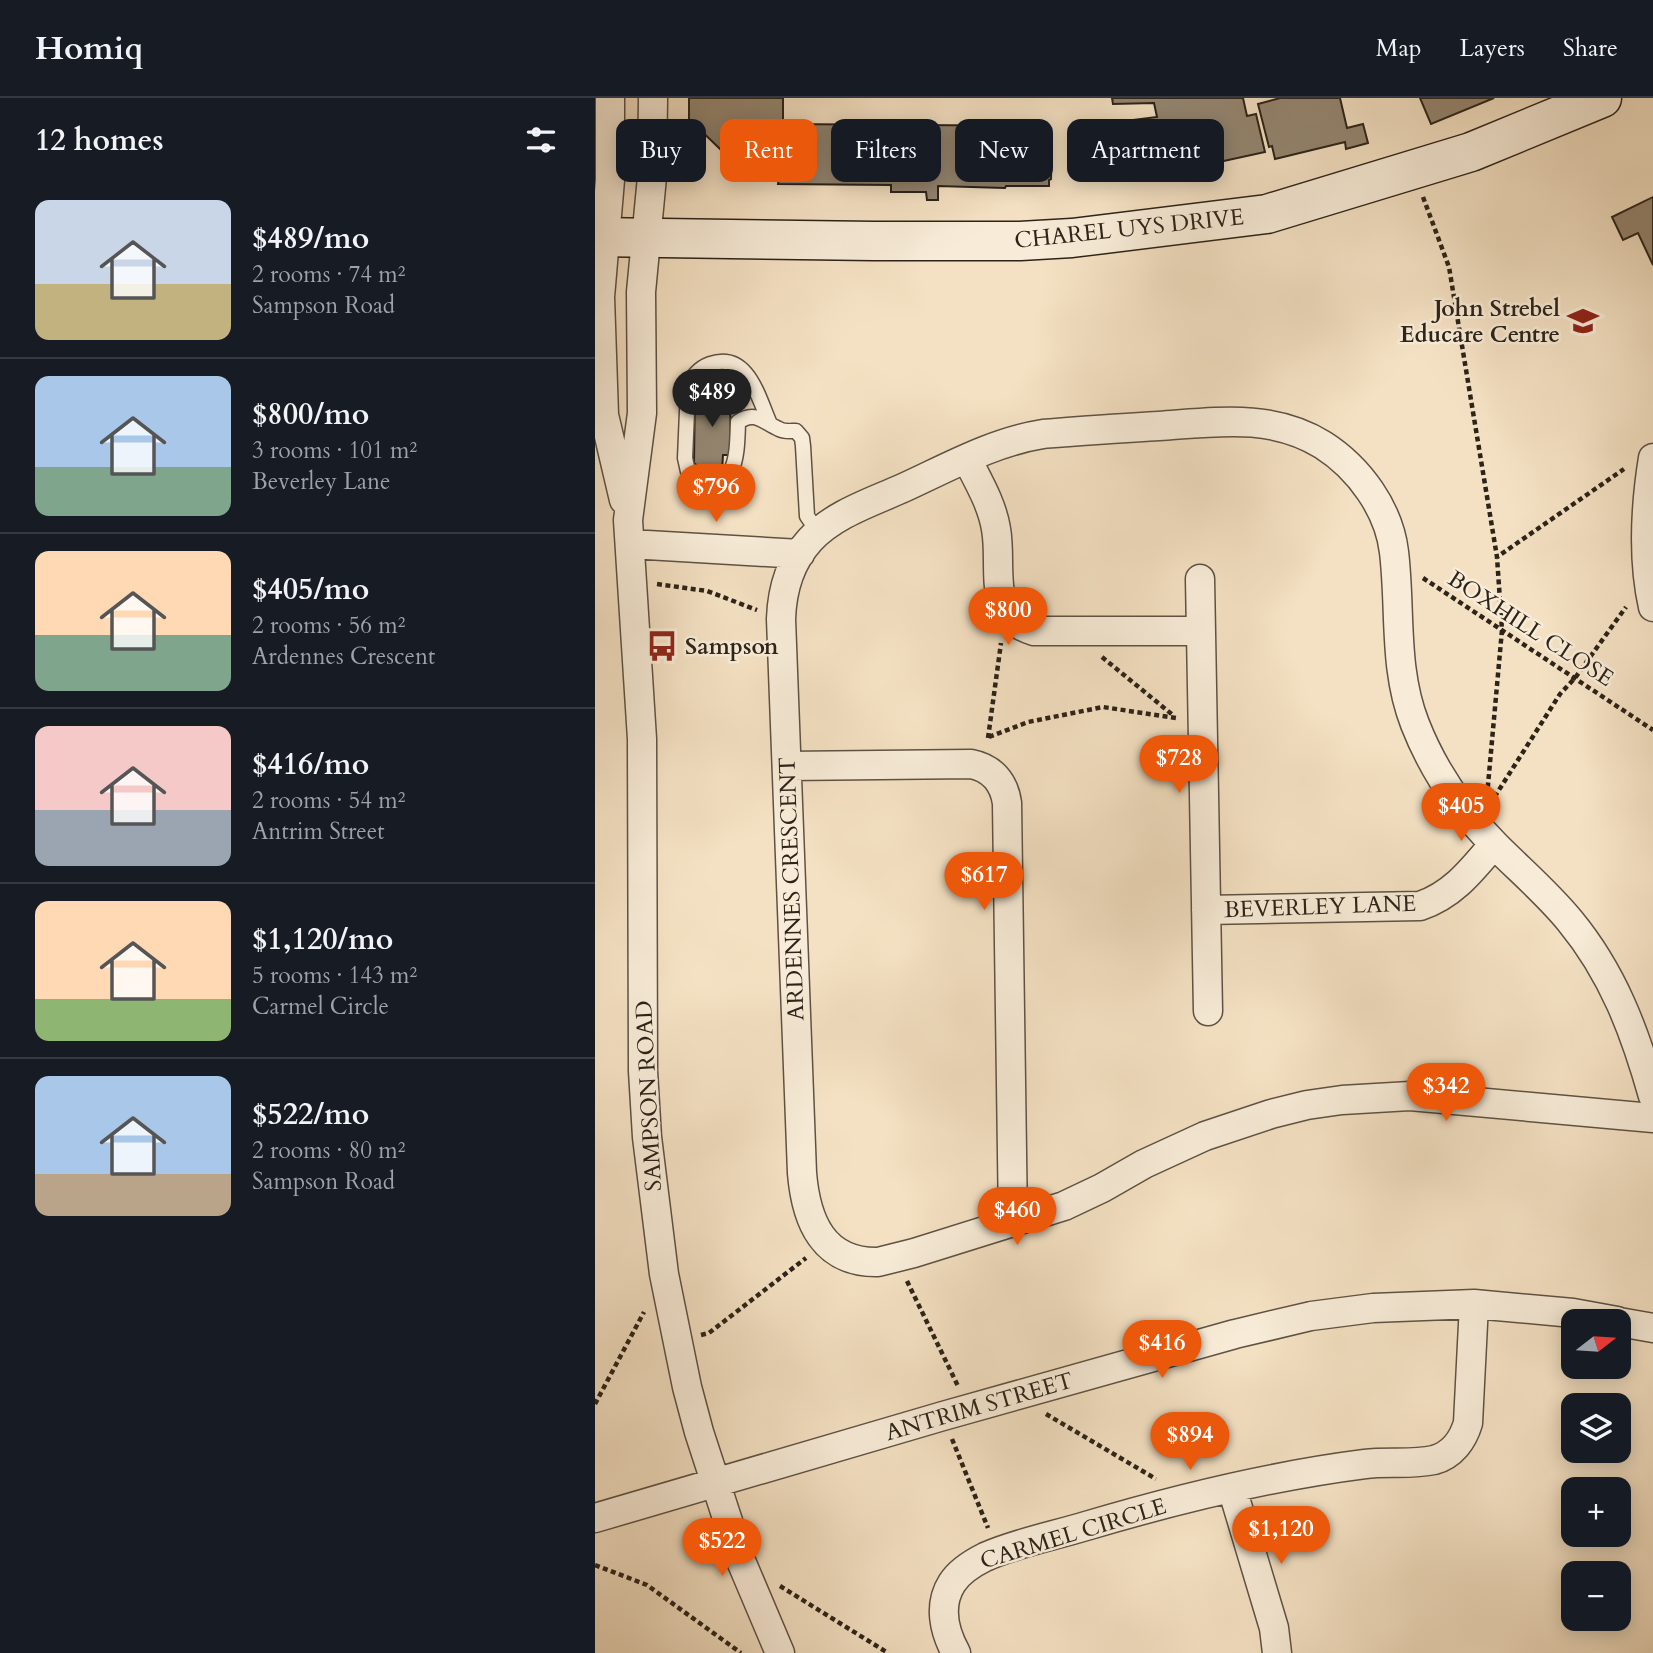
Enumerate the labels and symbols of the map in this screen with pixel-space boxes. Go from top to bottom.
street label: CHAREL UYS DRIVE [1013,201,1245,256]
place label: John Strebel Educare Centre [1400,293,1560,350]
school or university icon: John Strebel Educare Centre [1566,304,1600,338]
pin: $489 [671,370,753,429]
pin: $796 [675,464,757,524]
street label: BOXHILL CLOSE [1442,563,1620,694]
pin: $800 [967,588,1049,647]
bus stop icon: Sampson [645,629,679,663]
place label: Sampson [685,631,779,662]
pin: $728 [1138,736,1220,795]
street label: ARDENNES CRESCENT [771,756,812,1021]
pin: $405 [1420,784,1502,843]
pin: $617 [943,852,1025,912]
street label: BEVERLEY LANE [1223,888,1417,925]
street label: SAMPSON ROAD [628,1000,669,1192]
pin: $342 [1405,1063,1487,1123]
pin: $460 [976,1188,1058,1247]
north arrow [1561,1309,1631,1379]
pin: $416 [1121,1320,1203,1380]
street label: ANTRIM STREET [882,1365,1077,1448]
pin: $894 [1149,1412,1231,1472]
street label: CARMEL CIRCLE [976,1490,1170,1577]
pin: $1,120 [1224,1506,1338,1566]
pin: $522 [681,1518,763,1578]

